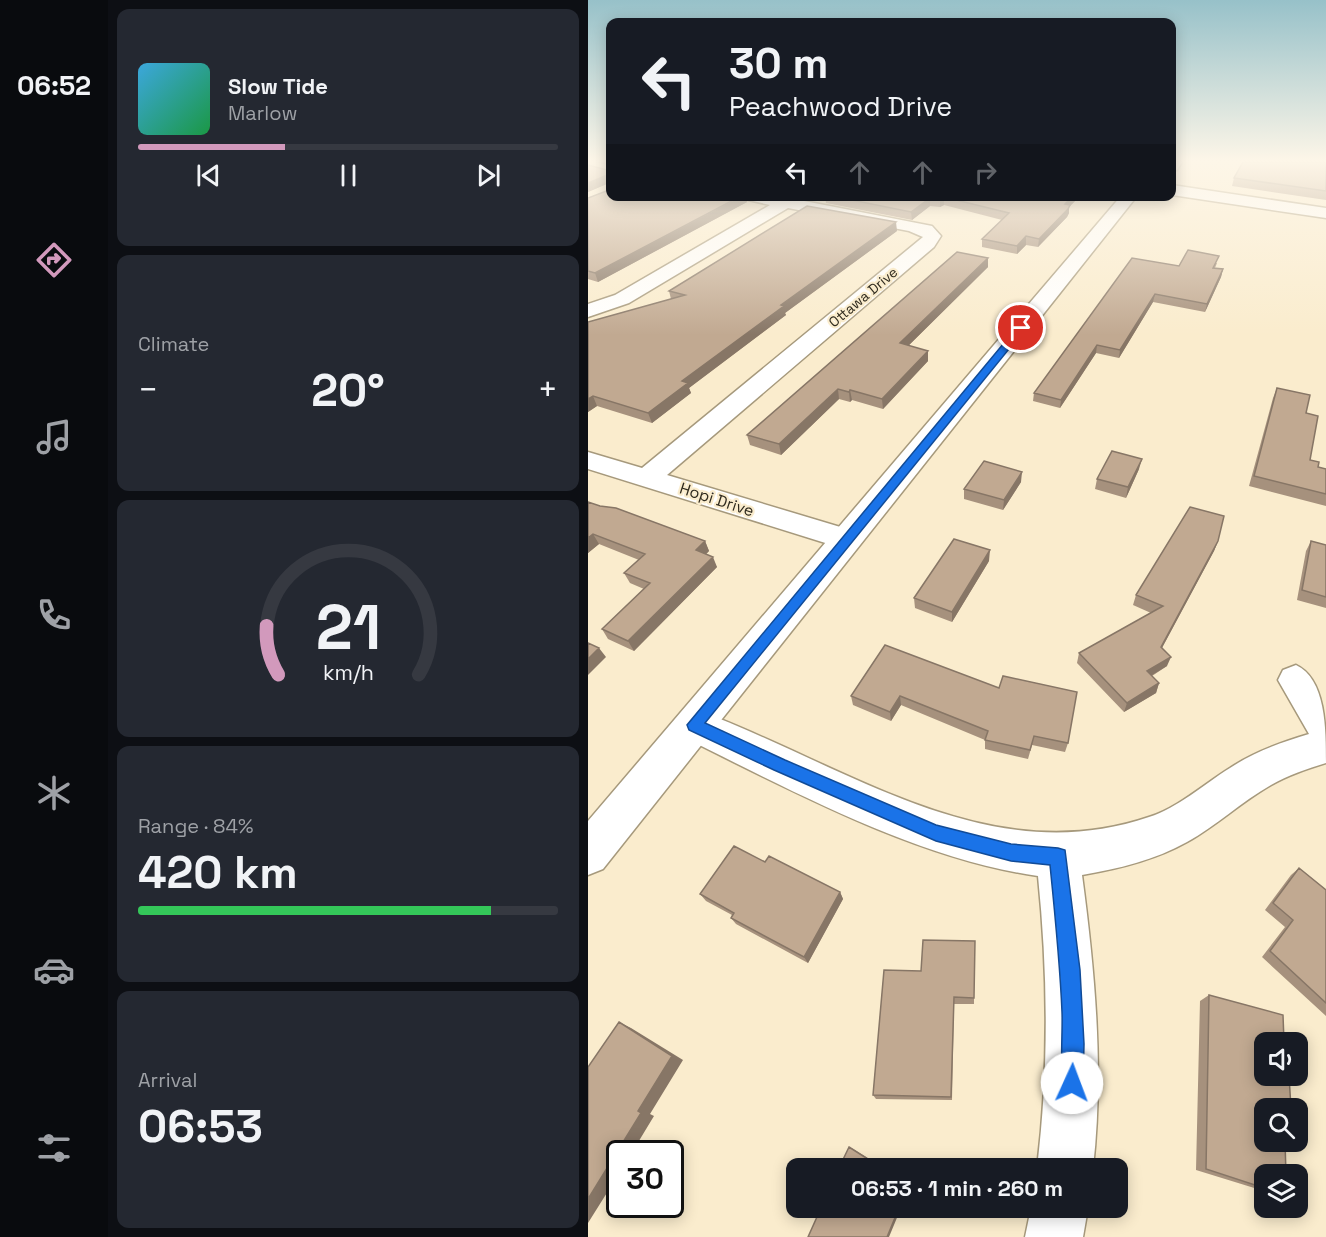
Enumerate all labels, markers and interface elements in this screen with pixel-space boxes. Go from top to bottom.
text: 30 m [729,37,828,90]
icon: left [630,42,708,120]
text: 06:52 [17,68,91,103]
text: Slow Tide [228,72,328,100]
text: Peachwood Drive [729,89,952,124]
text: Marlow [228,100,297,126]
icon: left [780,156,813,189]
icon: ahead [843,156,876,189]
icon: ahead [906,156,939,189]
icon: right [969,156,1002,189]
icon: previous [192,159,225,192]
icon: pause [332,159,365,192]
icon: next [472,159,505,192]
icon: directions [33,239,75,281]
street label: Ottawa Drive [825,263,901,331]
pin [995,302,1046,353]
icon: arrive [1004,311,1037,344]
text: Climate [138,331,209,357]
text: 20° [311,362,385,419]
text: − [138,369,158,411]
text: + [538,369,558,411]
icon: music [33,416,75,458]
street label: Hopi Drive [677,478,757,521]
text: 21 [315,589,381,668]
icon: phone [33,594,75,636]
text: km/h [322,660,374,687]
icon: climate [33,772,75,814]
text: Range · 84% [138,813,253,839]
text: 420 km [138,844,298,901]
icon: car [33,949,75,991]
map controls [1254,1032,1308,1218]
button: sound [1254,1032,1308,1086]
position arrow [1040,1051,1104,1115]
text: Arrival [138,1067,197,1093]
text: 06:53 [138,1098,263,1155]
button: search [1254,1098,1308,1152]
icon: filters [33,1127,75,1169]
speed limit sign: 30 [606,1140,684,1218]
button: layers [1254,1164,1308,1218]
text: 06:53 · 1 min · 260 m [851,1174,1063,1202]

